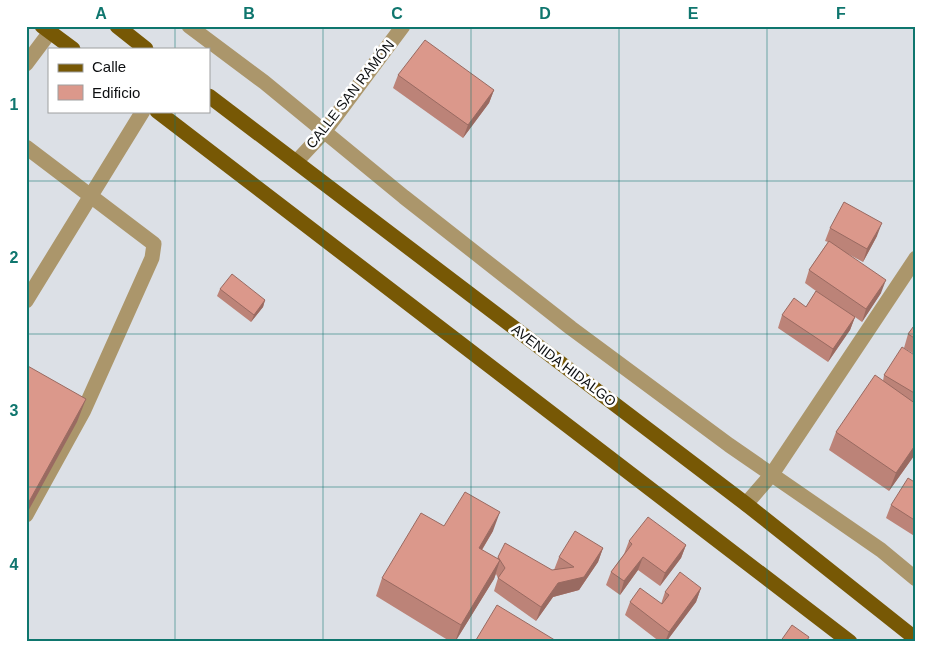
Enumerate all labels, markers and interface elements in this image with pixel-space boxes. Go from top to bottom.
text: A [95,5,107,22]
text: B [243,5,255,22]
text: C [391,5,403,22]
text: D [539,5,551,22]
text: E [688,5,699,22]
text: F [836,5,846,22]
street label: CALLE SAN RAMÓN [303,37,397,151]
legend [48,48,210,112]
text: Calle [92,58,126,75]
text: Edificio [92,84,140,101]
text: 1 [10,96,19,113]
text: 2 [10,249,19,266]
street label: AVENIDA HIDALGO [509,321,619,410]
text: 3 [10,402,19,419]
text: 4 [10,556,19,573]

